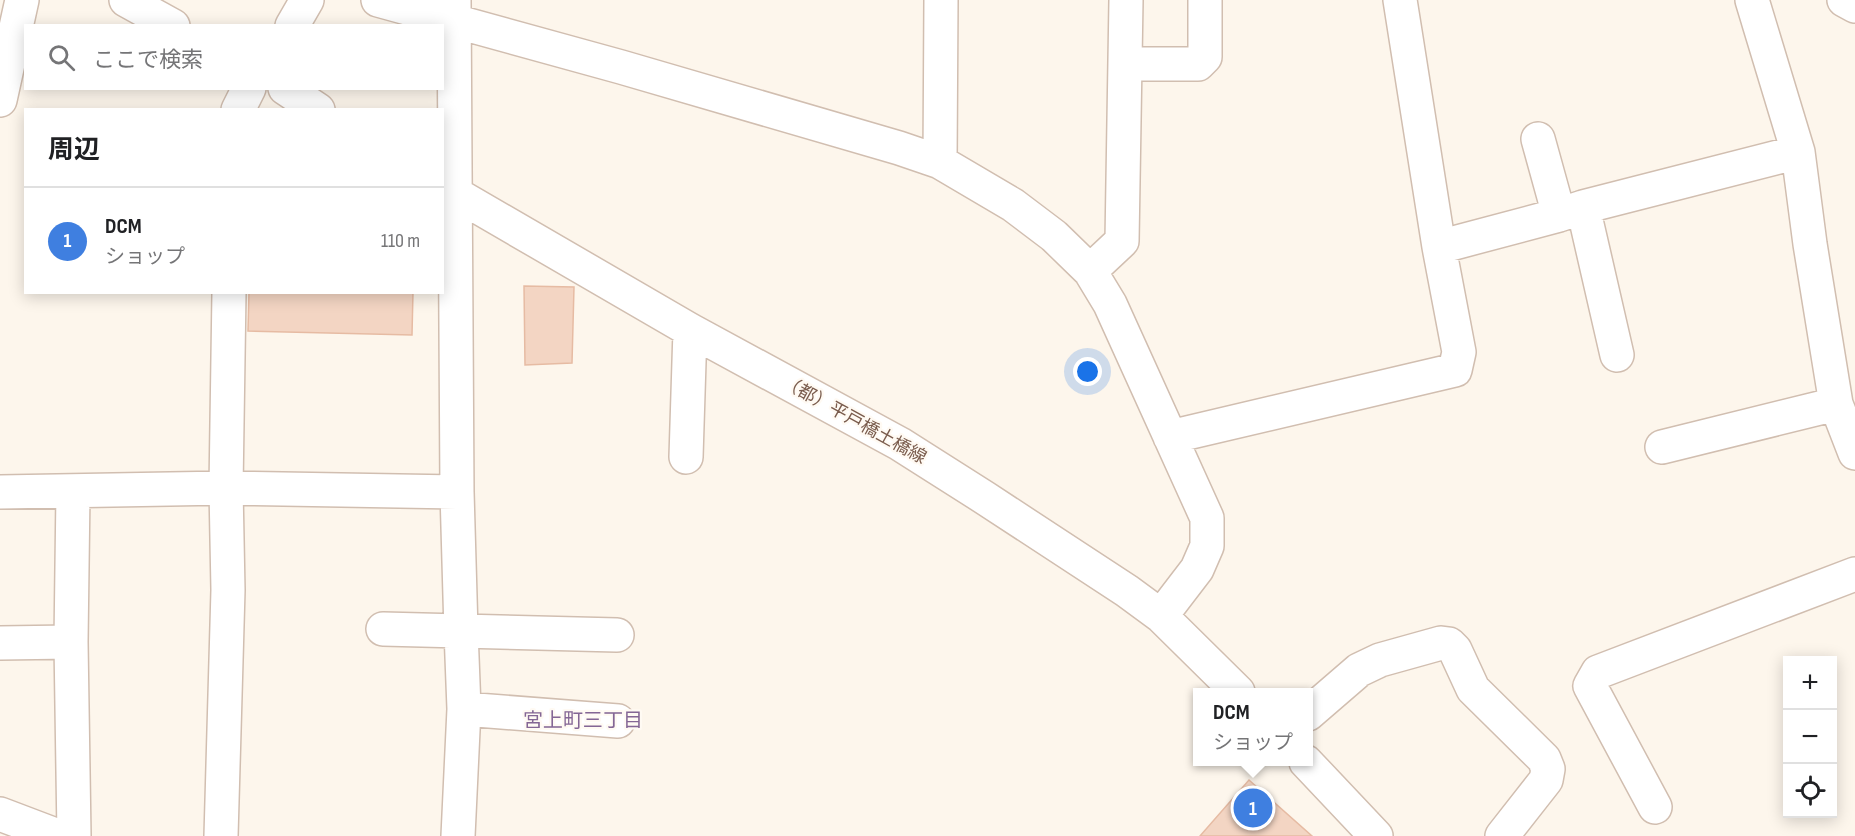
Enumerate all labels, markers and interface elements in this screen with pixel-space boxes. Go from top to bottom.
search box [24,24,444,90]
icon: search [45,41,78,74]
text: ここで検索 [93,47,203,74]
text: 周辺 [48,135,100,166]
text: DCM [105,213,142,240]
text: 1 [64,229,71,253]
text: 110 m [381,229,420,253]
text: ショップ [105,245,185,269]
your location [1073,357,1102,386]
street label: （都）平戸橋土橋線 [778,372,930,468]
map controls [1783,656,1837,818]
button: + [1783,656,1837,710]
popup [1193,688,1313,766]
text: DCM [1213,699,1250,726]
district label: 宮上町三丁目 [523,709,643,733]
button: − [1783,710,1837,764]
text: ショップ [1213,731,1293,755]
button: locate [1783,764,1837,818]
pin: 1 [1234,786,1272,830]

